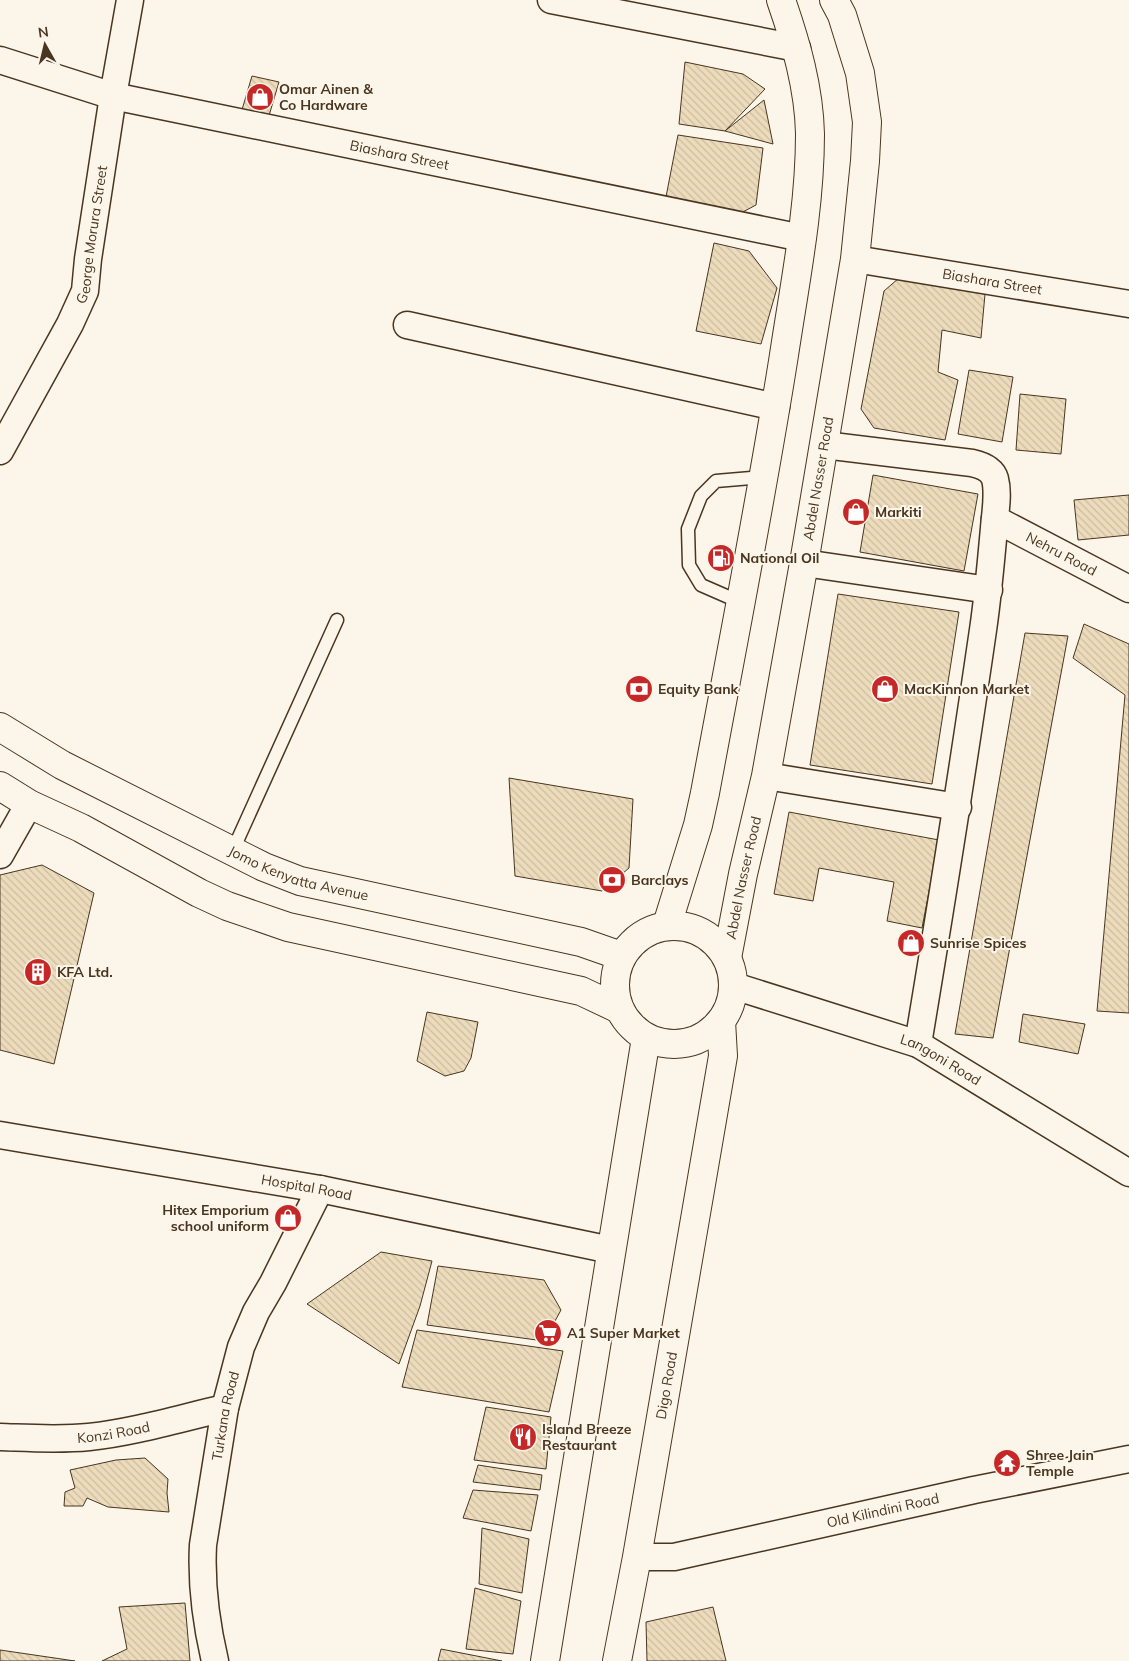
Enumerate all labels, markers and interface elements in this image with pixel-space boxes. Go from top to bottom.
north arrow [20,20,70,70]
text: N [37,22,50,42]
place label: Omar Ainen & Co Hardware [279,80,373,114]
shop icon: Omar Ainen & Co Hardware [245,82,275,112]
street label: Biashara Street [348,136,451,174]
street label: George Morura Street [71,164,111,307]
street label: Biashara Street [941,264,1043,299]
street label: Abdel Nasser Road [799,415,837,542]
shop icon: Markiti [841,497,871,527]
place label: Markiti [875,503,922,521]
street label: Nehru Road [1023,528,1100,580]
fuel station icon: National Oil [706,543,736,573]
place label: National Oil [740,549,819,567]
bank icon: Equity Bank [624,674,654,704]
shop icon: MacKinnon Market [870,674,900,704]
place label: Equity Bank [658,680,739,698]
place label: MacKinnon Market [904,680,1030,698]
street label: Abdel Nasser Road [722,814,765,941]
street label: Jomo Kenyatta Avenue [225,842,370,905]
bank icon: Barclays [597,865,627,895]
place label: Barclays [631,871,689,889]
shop icon: Sunrise Spices [896,928,926,958]
place label: Sunrise Spices [930,934,1026,952]
building icon: KFA Ltd. [23,957,53,987]
place label: KFA Ltd. [57,963,113,981]
street label: Langoni Road [898,1030,984,1089]
street label: Hospital Road [260,1170,354,1204]
place label: Hitex Emporium school uniform [162,1201,269,1235]
shop icon: Hitex Emporium school uniform [273,1203,303,1233]
supermarket icon: A1 Super Market [533,1318,563,1348]
place label: A1 Super Market [567,1324,680,1342]
street label: Digo Road [652,1350,681,1421]
street label: Turkana Road [208,1369,243,1462]
street label: Konzi Road [76,1417,152,1447]
place label: Island Breeze Restaurant [542,1420,632,1454]
restaurant icon: Island Breeze Restaurant [508,1422,538,1452]
place label: Shree Jain Temple [1026,1446,1094,1480]
temple icon: Shree Jain Temple [992,1448,1022,1478]
street label: Old Kilindini Road [825,1489,941,1532]

